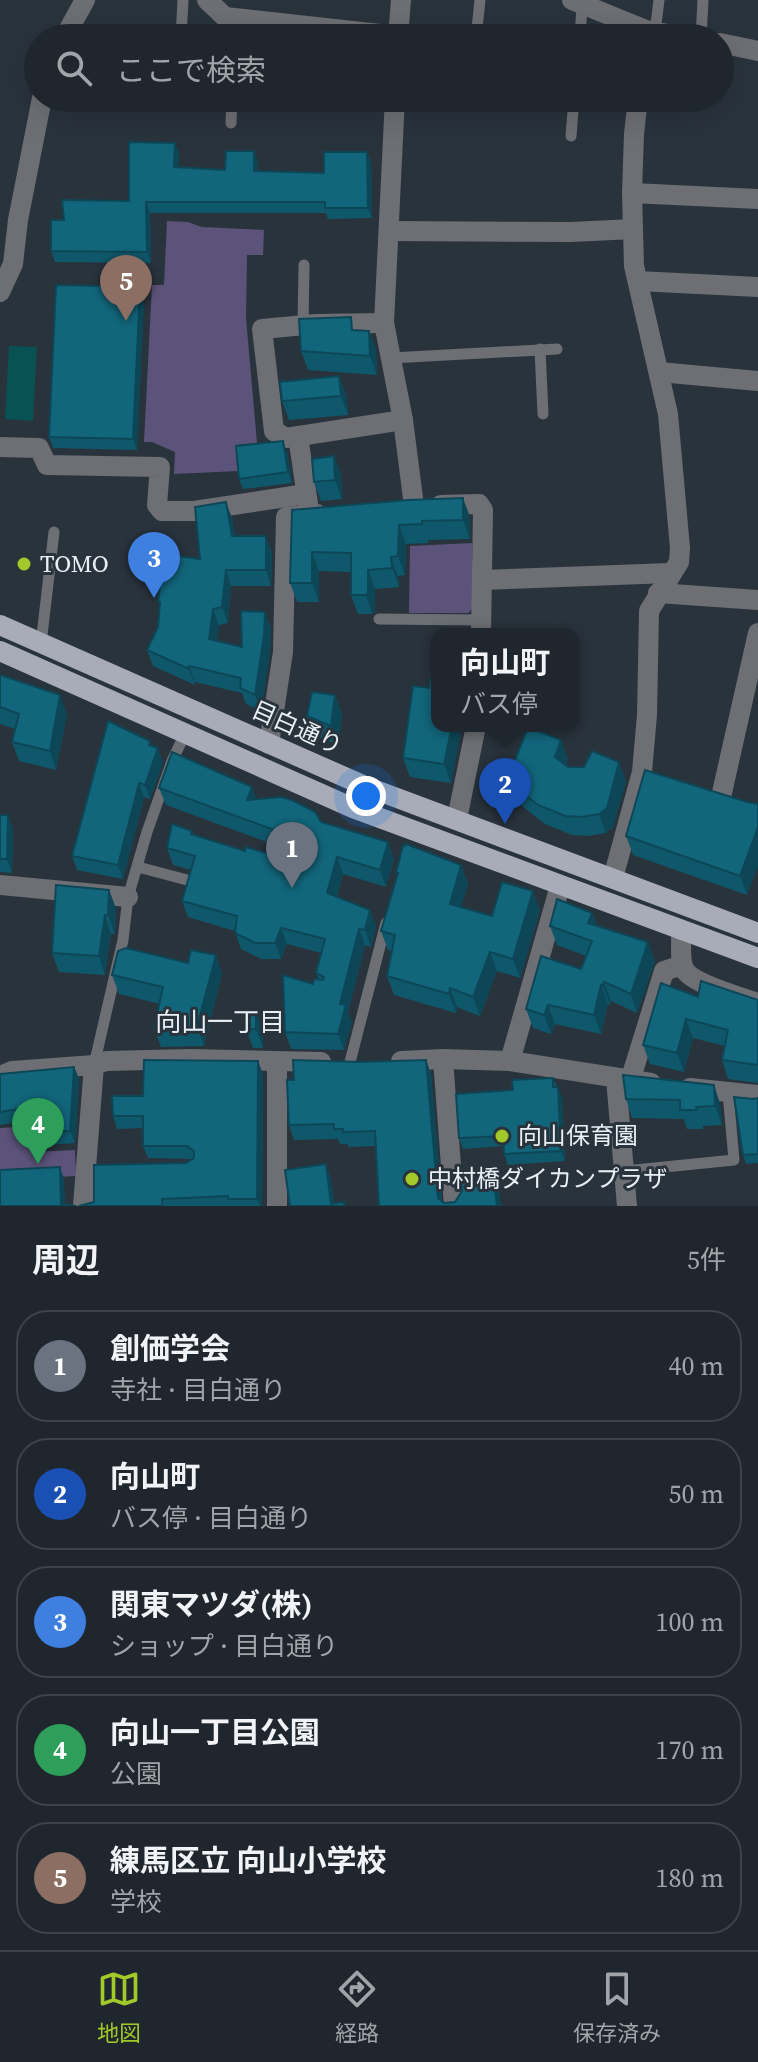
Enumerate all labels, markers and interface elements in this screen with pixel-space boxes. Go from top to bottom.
search box [24,24,734,112]
icon: search [52,46,96,90]
text: ここで検索 [116,50,266,91]
pin: 5 [100,255,152,321]
pin: 3 [128,532,180,598]
place label: TOMO [40,547,109,580]
marker: TOMO [15,555,33,573]
popup [431,628,579,732]
text: 向山町 [460,642,550,683]
text: バス停 [460,686,538,722]
street label: 目白通り [247,693,348,762]
pin: 2 [479,758,531,824]
your location [346,776,386,816]
pin: 1 [266,822,318,888]
district label: 向山一丁目 [155,1004,285,1040]
pin: 4 [12,1098,64,1164]
place label: 向山保育園 [518,1119,638,1152]
marker: 向山保育園 [493,1127,511,1145]
place label: 中村橋ダイカンプラザ [428,1162,667,1195]
marker: 中村橋ダイカンプラザ [403,1170,421,1188]
text: 周辺 [32,1237,100,1283]
text: 5件 [687,1242,726,1278]
text: 創価学会 [110,1328,230,1369]
text: 1 [53,1348,67,1384]
text: 40 m [669,1348,724,1384]
text: 寺社 · 目白通り [110,1372,286,1408]
text: 向山町 [110,1456,200,1497]
text: 2 [53,1476,67,1512]
text: 50 m [669,1476,724,1512]
text: バス停 · 目白通り [110,1500,312,1536]
text: 関東マツダ(株) [110,1584,313,1625]
text: 3 [53,1604,67,1640]
text: 100 m [656,1604,724,1640]
text: ショップ · 目白通り [110,1628,338,1664]
text: 向山一丁目公園 [110,1712,320,1753]
text: 4 [53,1732,67,1768]
text: 170 m [656,1732,724,1768]
text: 公園 [110,1756,162,1792]
text: 練馬区立 向山小学校 [110,1840,386,1881]
text: 5 [53,1860,67,1896]
text: 180 m [656,1860,724,1896]
text: 学校 [110,1884,162,1920]
tab: 地図 [97,1967,141,2048]
tab: 経路 [335,1967,379,2048]
tab: 保存済み [573,1967,661,2048]

